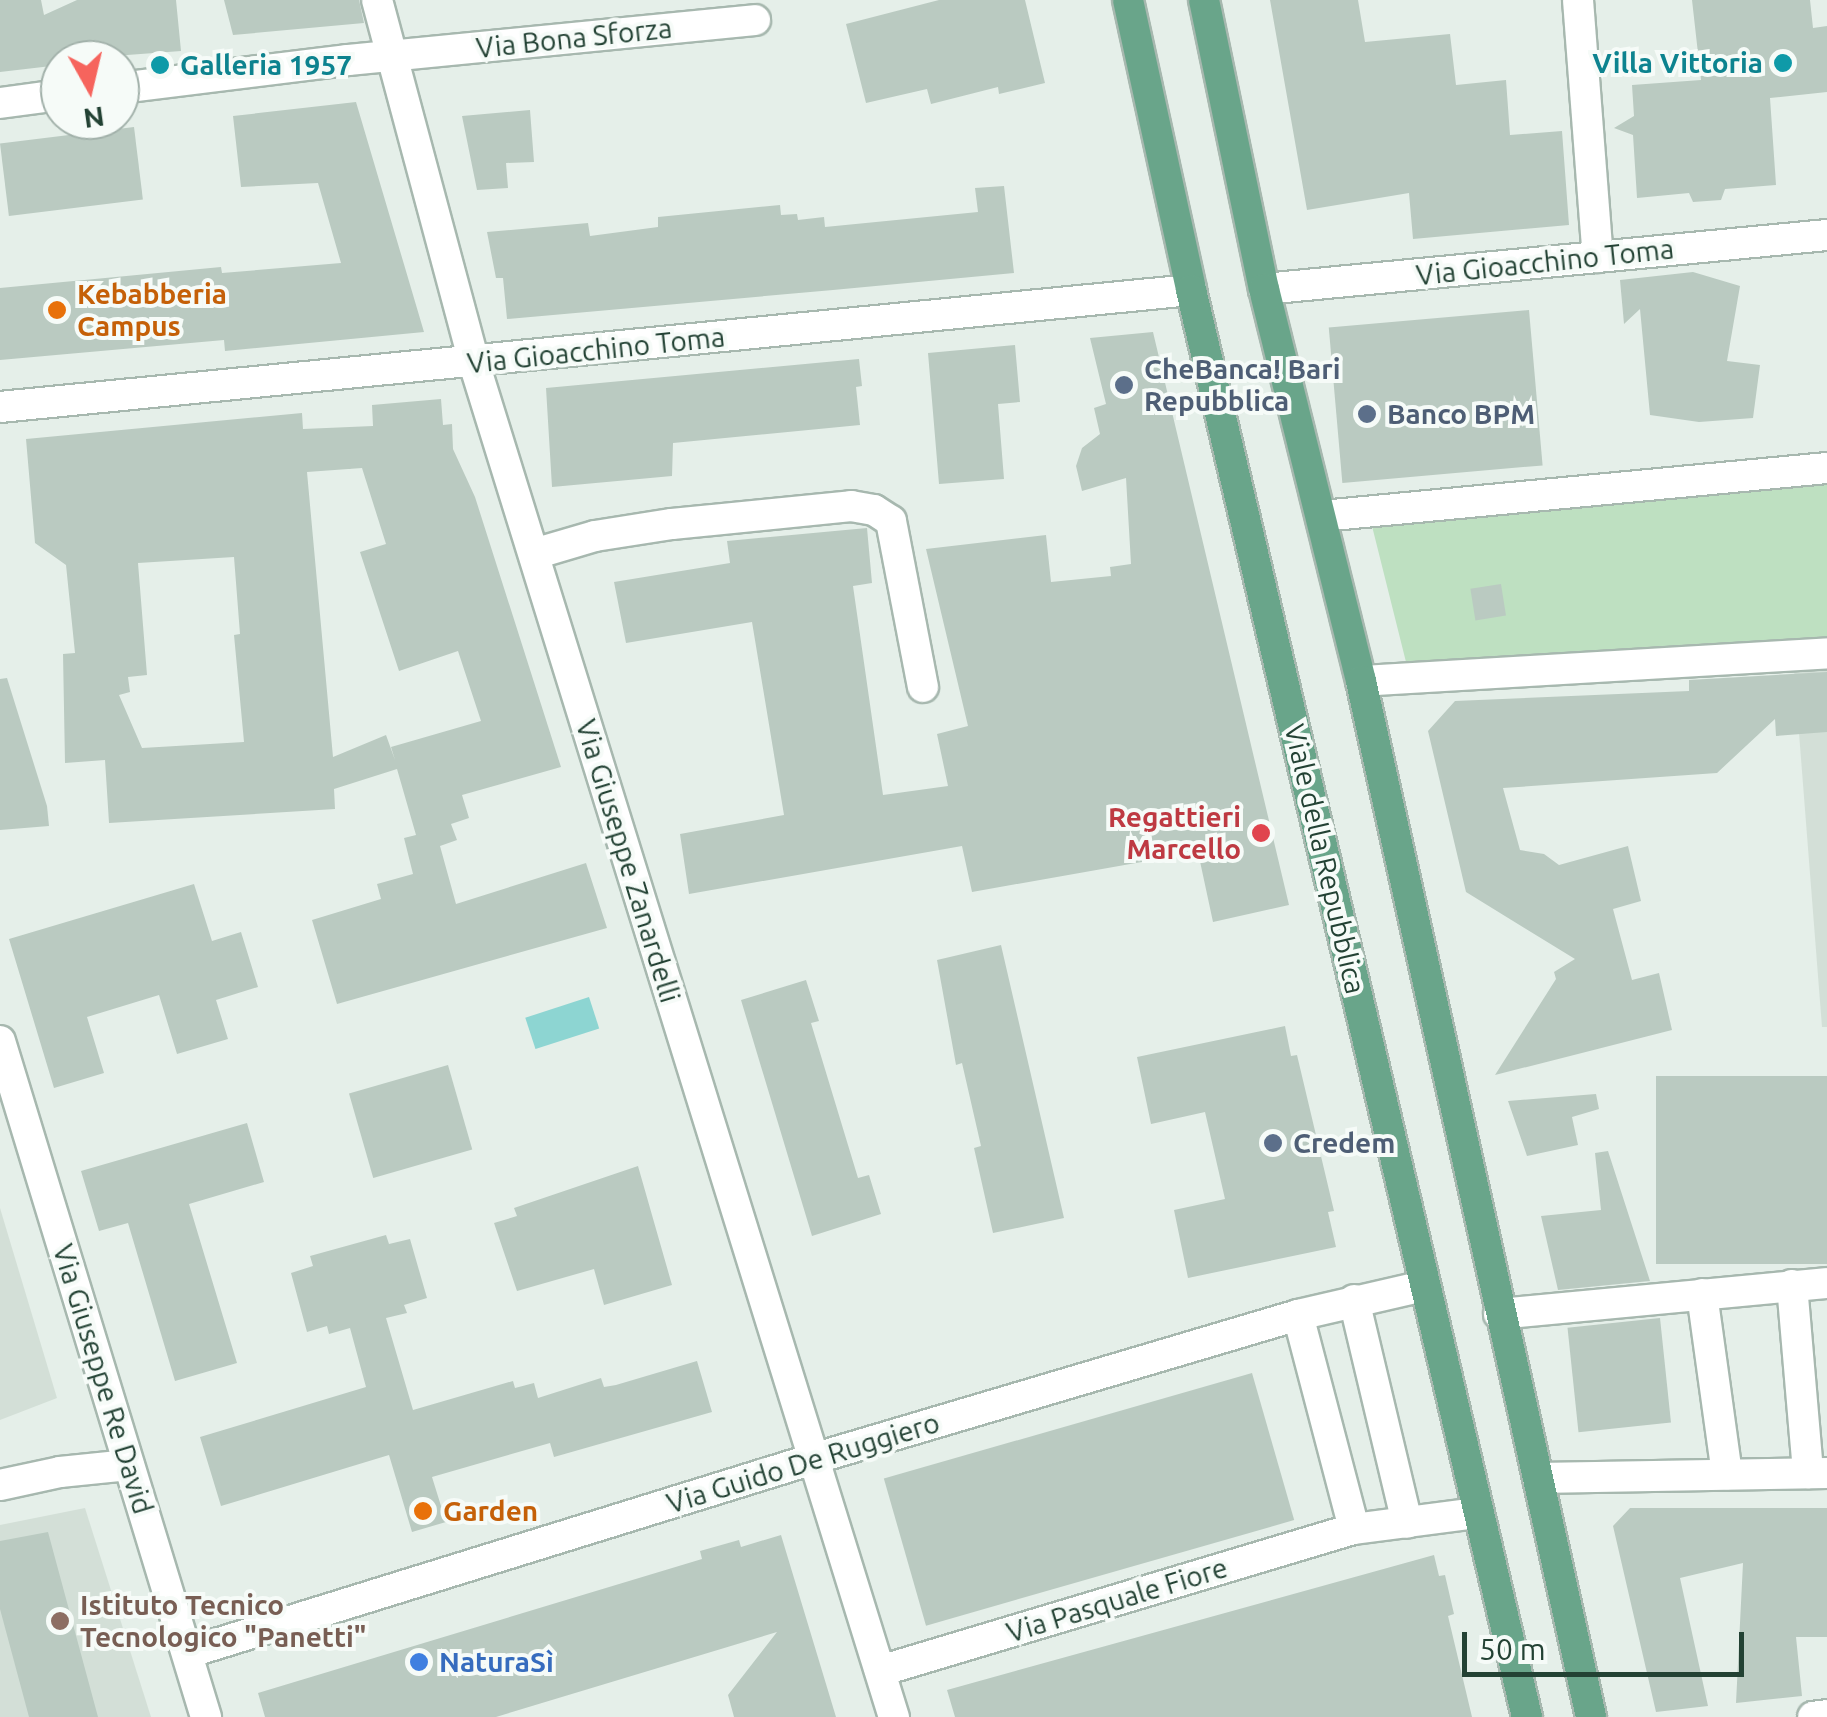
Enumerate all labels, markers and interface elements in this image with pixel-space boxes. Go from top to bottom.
street label: Via Bona Sforza [474,11,674,65]
north arrow [40,40,140,140]
place label: Villa Vittoria [1592,46,1763,80]
place label: Galleria 1957 [180,48,352,82]
marker: Villa Vittoria [1772,52,1794,74]
marker: Galleria 1957 [149,54,171,76]
text: N [81,101,106,135]
street label: Via Gioacchino Toma [1414,232,1676,292]
place label: Kebabberia Campus [77,277,227,343]
marker: Kebabberia Campus [46,299,68,321]
street label: Via Gioacchino Toma [465,320,727,380]
place label: CheBanca! Bari Repubblica [1144,352,1341,418]
marker: CheBanca! Bari Repubblica [1113,374,1135,396]
place label: Banco BPM [1387,397,1535,431]
marker: Banco BPM [1356,403,1378,425]
street label: Via Giuseppe Zanardelli [569,715,687,1007]
street label: Viale della Repubblica [1278,721,1372,997]
place label: Regattieri Marcello [1108,800,1241,866]
marker: Regattieri Marcello [1250,822,1272,844]
place label: Credem [1293,1126,1395,1160]
marker: Credem [1262,1132,1284,1154]
street label: Via Giuseppe Re David [46,1240,160,1518]
street label: Via Guido De Ruggiero [663,1406,943,1520]
place label: Garden [443,1494,538,1528]
marker: Garden [412,1500,434,1522]
street label: Via Pasquale Fiore [1002,1550,1232,1650]
place label: Istituto Tecnico Tecnologico "Panetti" [80,1588,366,1654]
marker: Istituto Tecnico Tecnologico "Panetti" [49,1610,71,1632]
scale bar [1467,1612,1750,1674]
text: 50 m [1479,1632,1546,1666]
place label: NaturaSì [439,1645,554,1679]
marker: NaturaSì [408,1651,430,1673]

